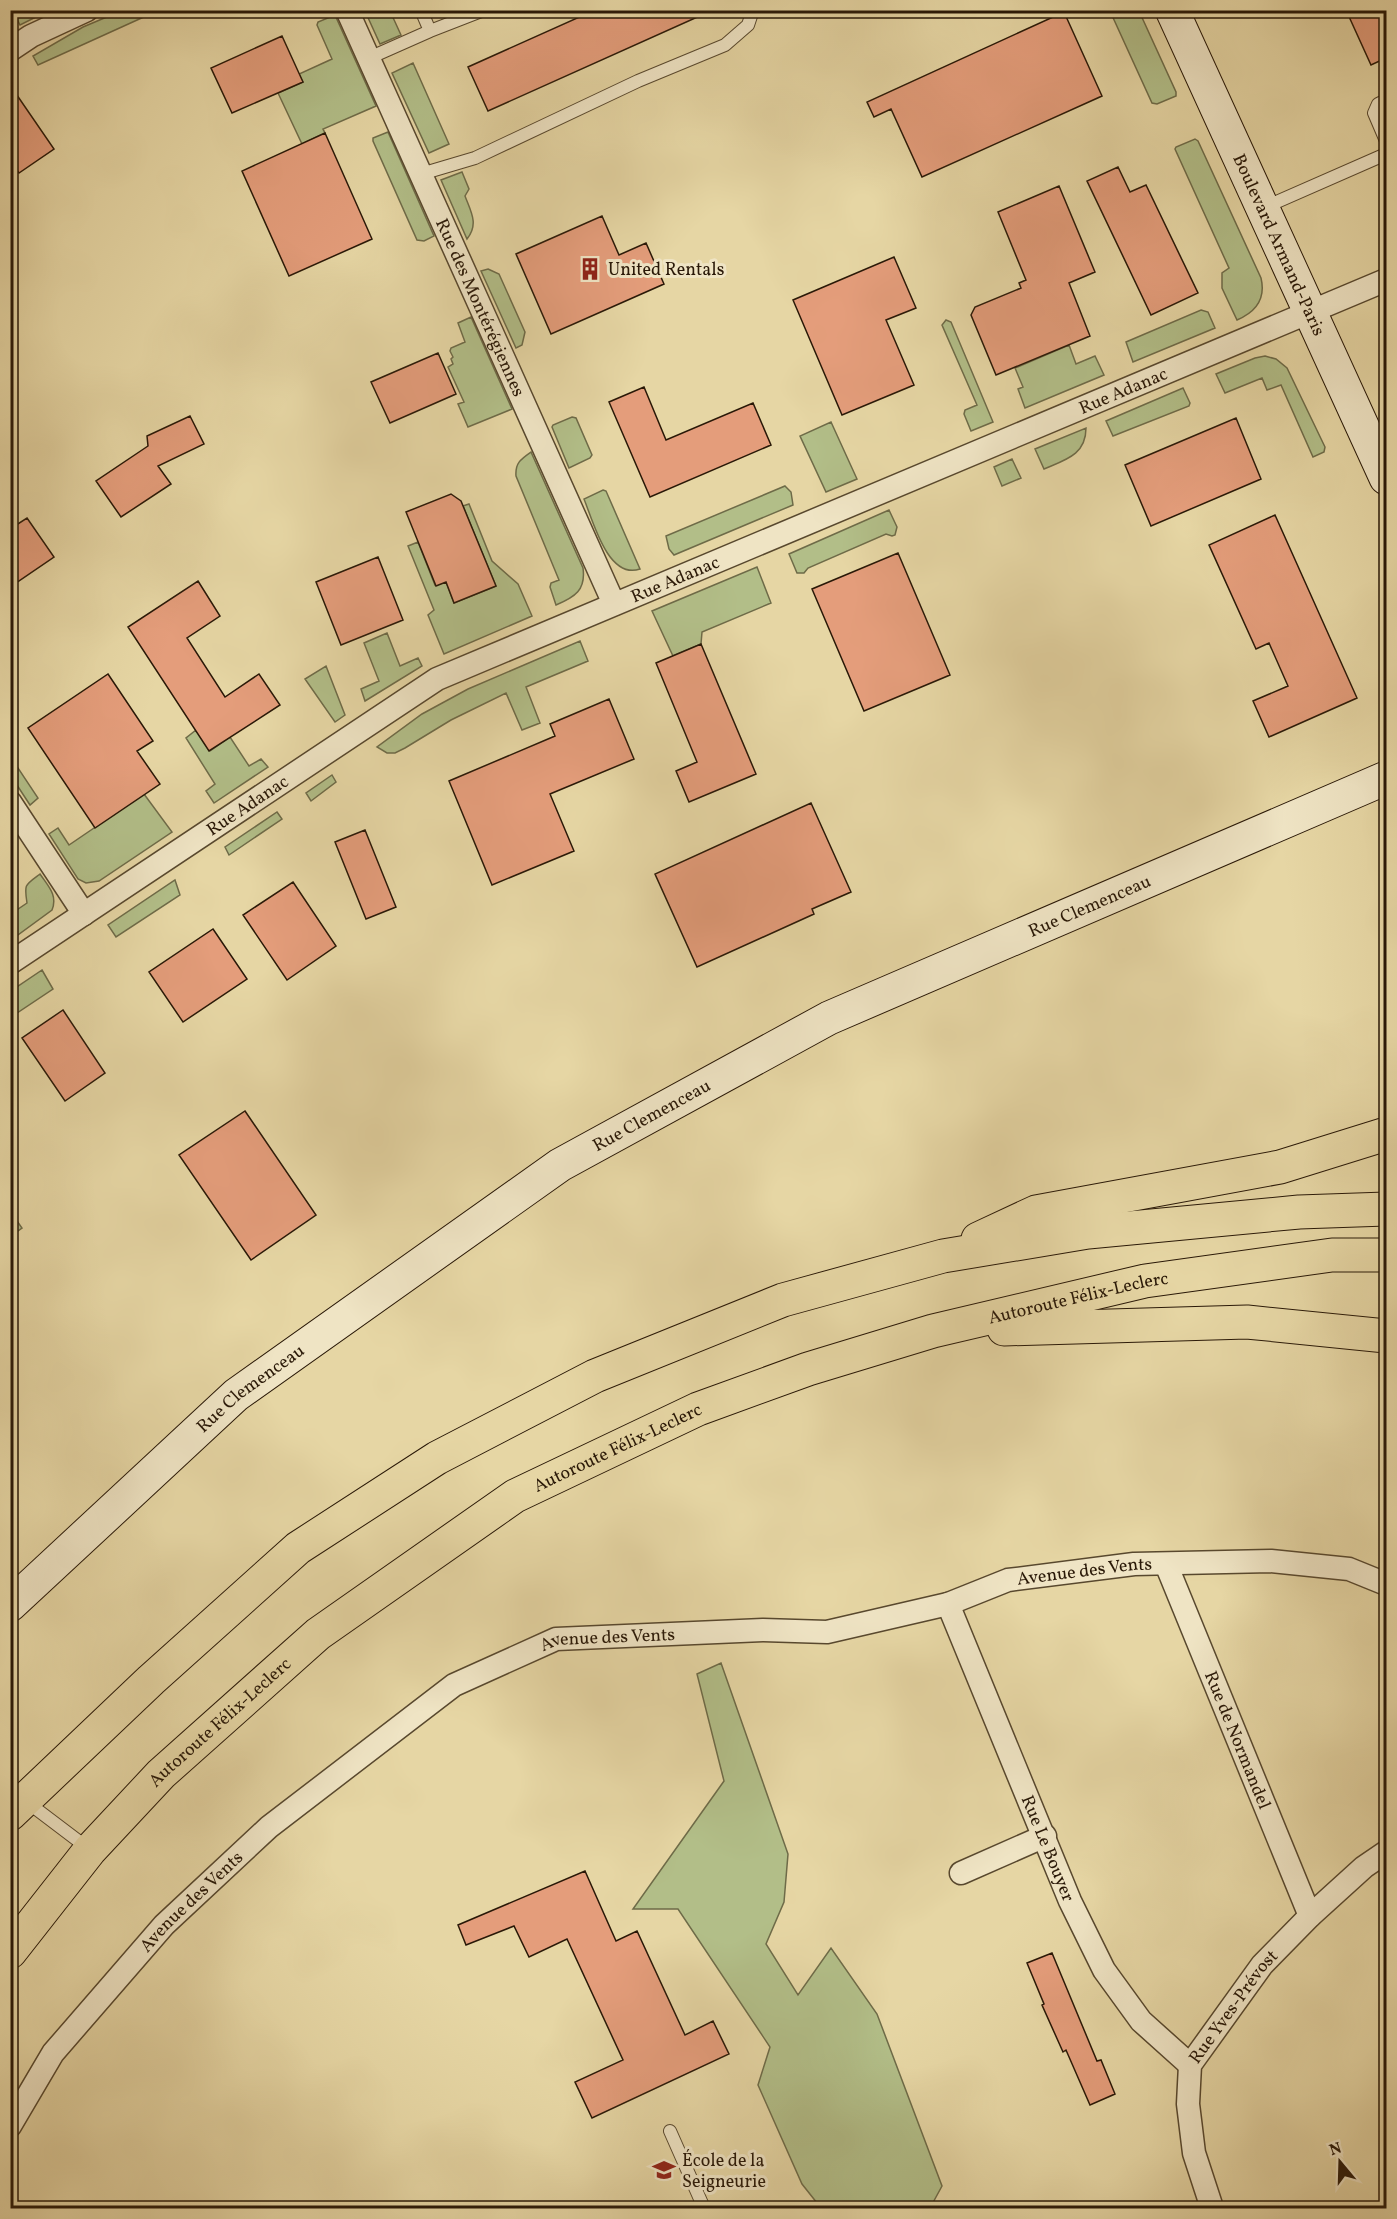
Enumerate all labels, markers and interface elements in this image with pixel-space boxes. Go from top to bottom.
street label: Boulevard Armand-Paris [1225,150,1330,340]
street label: Rue des Montérégiennes [428,215,530,401]
building icon: United Rentals [577,256,603,282]
place label: United Rentals [608,258,724,283]
street label: Rue Adanac [1076,362,1172,422]
street label: Rue Adanac [627,551,724,610]
street label: Rue Adanac [202,770,294,843]
street label: Rue Clemenceau [1025,870,1155,945]
street label: Rue Clemenceau [589,1074,716,1159]
street label: Autoroute Félix-Leclerc [986,1267,1170,1332]
street label: Rue Clemenceau [192,1339,310,1439]
street label: Autoroute Félix-Leclerc [530,1398,707,1499]
street label: Avenue des Vents [1016,1553,1152,1593]
street label: Avenue des Vents [536,1623,676,1659]
street label: Autoroute Félix-Leclerc [144,1652,297,1794]
street label: Rue de Normandel [1197,1668,1276,1813]
street label: Rue Le Bouyer [1014,1792,1080,1906]
street label: Avenue des Vents [135,1846,249,1958]
street label: Rue Yves-Prévost [1184,1945,1284,2069]
north arrow [1310,2132,1370,2192]
text: N [1327,2137,1345,2162]
place label: École de la Seigneurie [682,2149,766,2195]
school or university icon: École de la Seigneurie [651,2157,677,2183]

